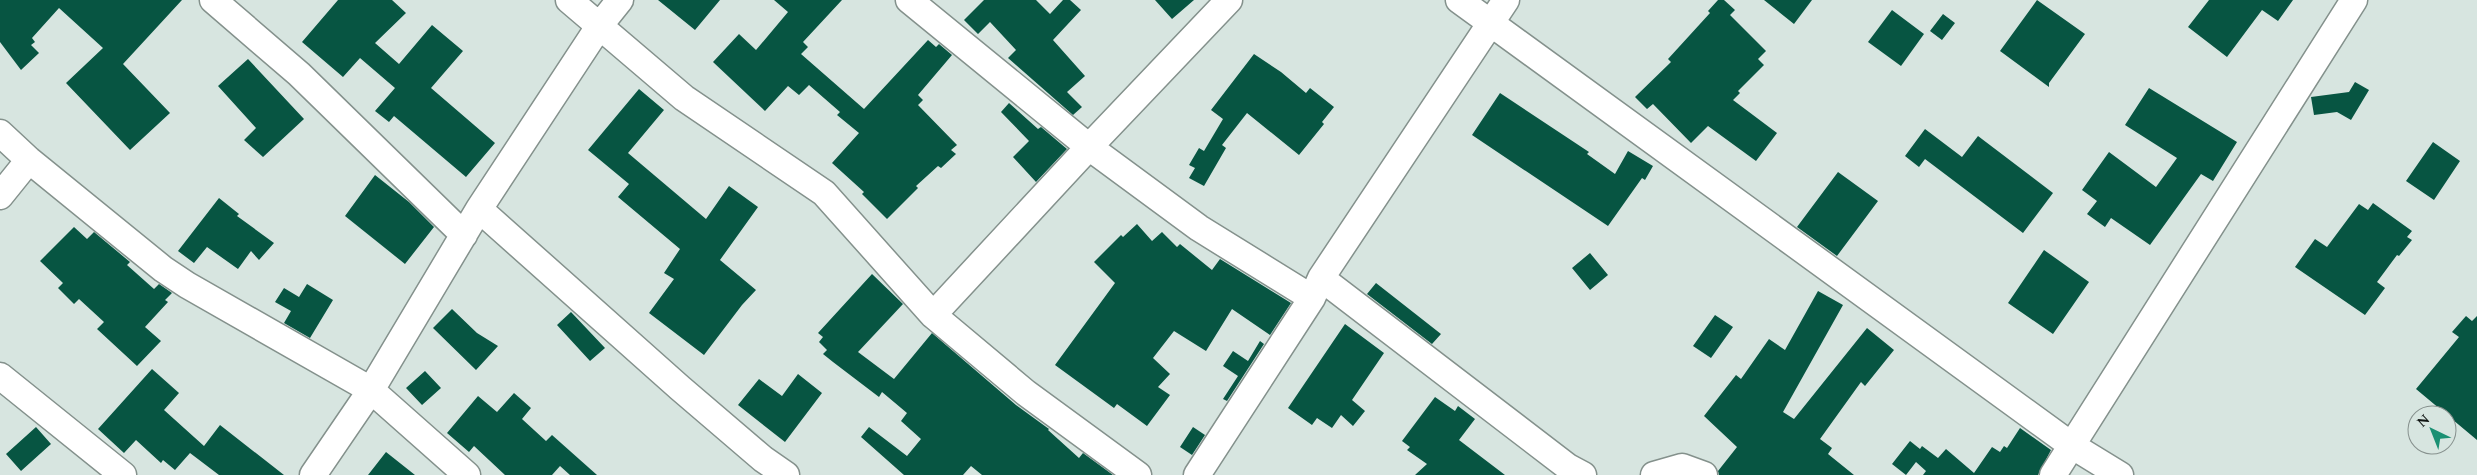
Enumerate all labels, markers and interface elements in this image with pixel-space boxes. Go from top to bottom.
north arrow [2407,405,2457,455]
text: N [2412,409,2435,432]

